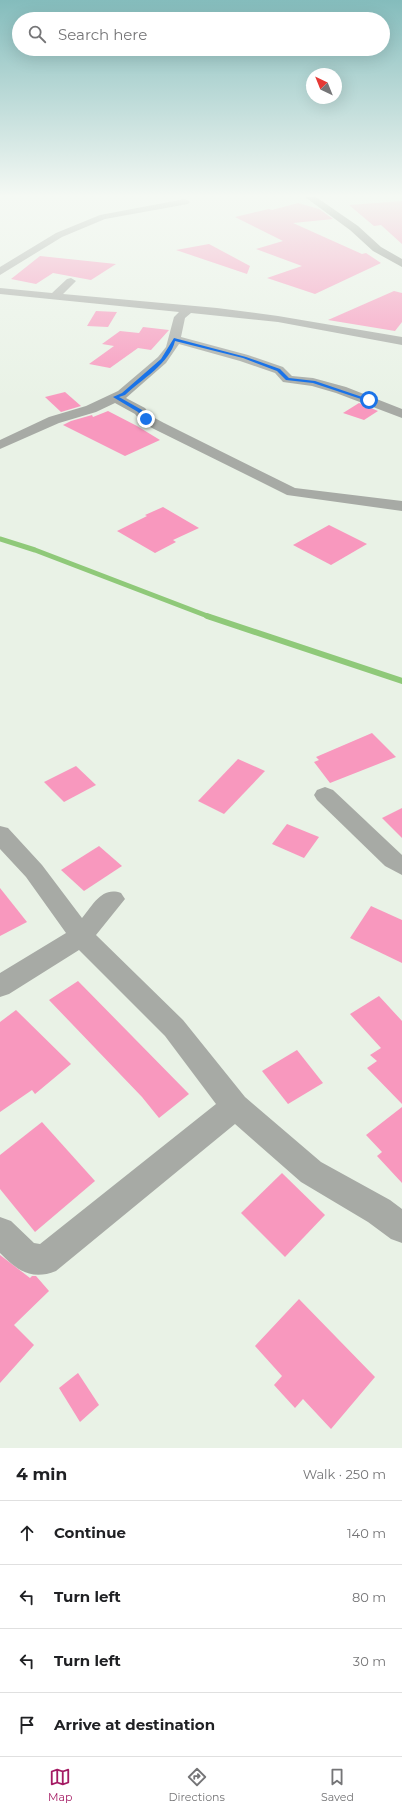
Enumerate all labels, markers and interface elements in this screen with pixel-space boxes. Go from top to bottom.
search box [12,12,390,56]
icon: search [26,23,48,45]
text: Search here [58,25,147,44]
north arrow [306,68,342,104]
route start [360,391,378,409]
route end [137,410,155,428]
text: 4 min [16,1464,67,1484]
text: Walk · 250 m [303,1466,386,1482]
icon: ahead [16,1522,38,1544]
text: Continue [54,1523,126,1542]
text: 140 m [347,1525,386,1541]
icon: left [16,1586,38,1608]
text: Turn left [54,1587,121,1606]
text: 80 m [352,1589,386,1605]
icon: left [16,1650,38,1672]
text: Turn left [54,1651,121,1670]
text: 30 m [353,1653,386,1669]
icon: arrive [16,1714,38,1736]
text: Arrive at destination [54,1715,215,1734]
tab: Map [48,1766,72,1804]
tab: Directions [169,1766,225,1804]
tab: Saved [321,1766,354,1804]

